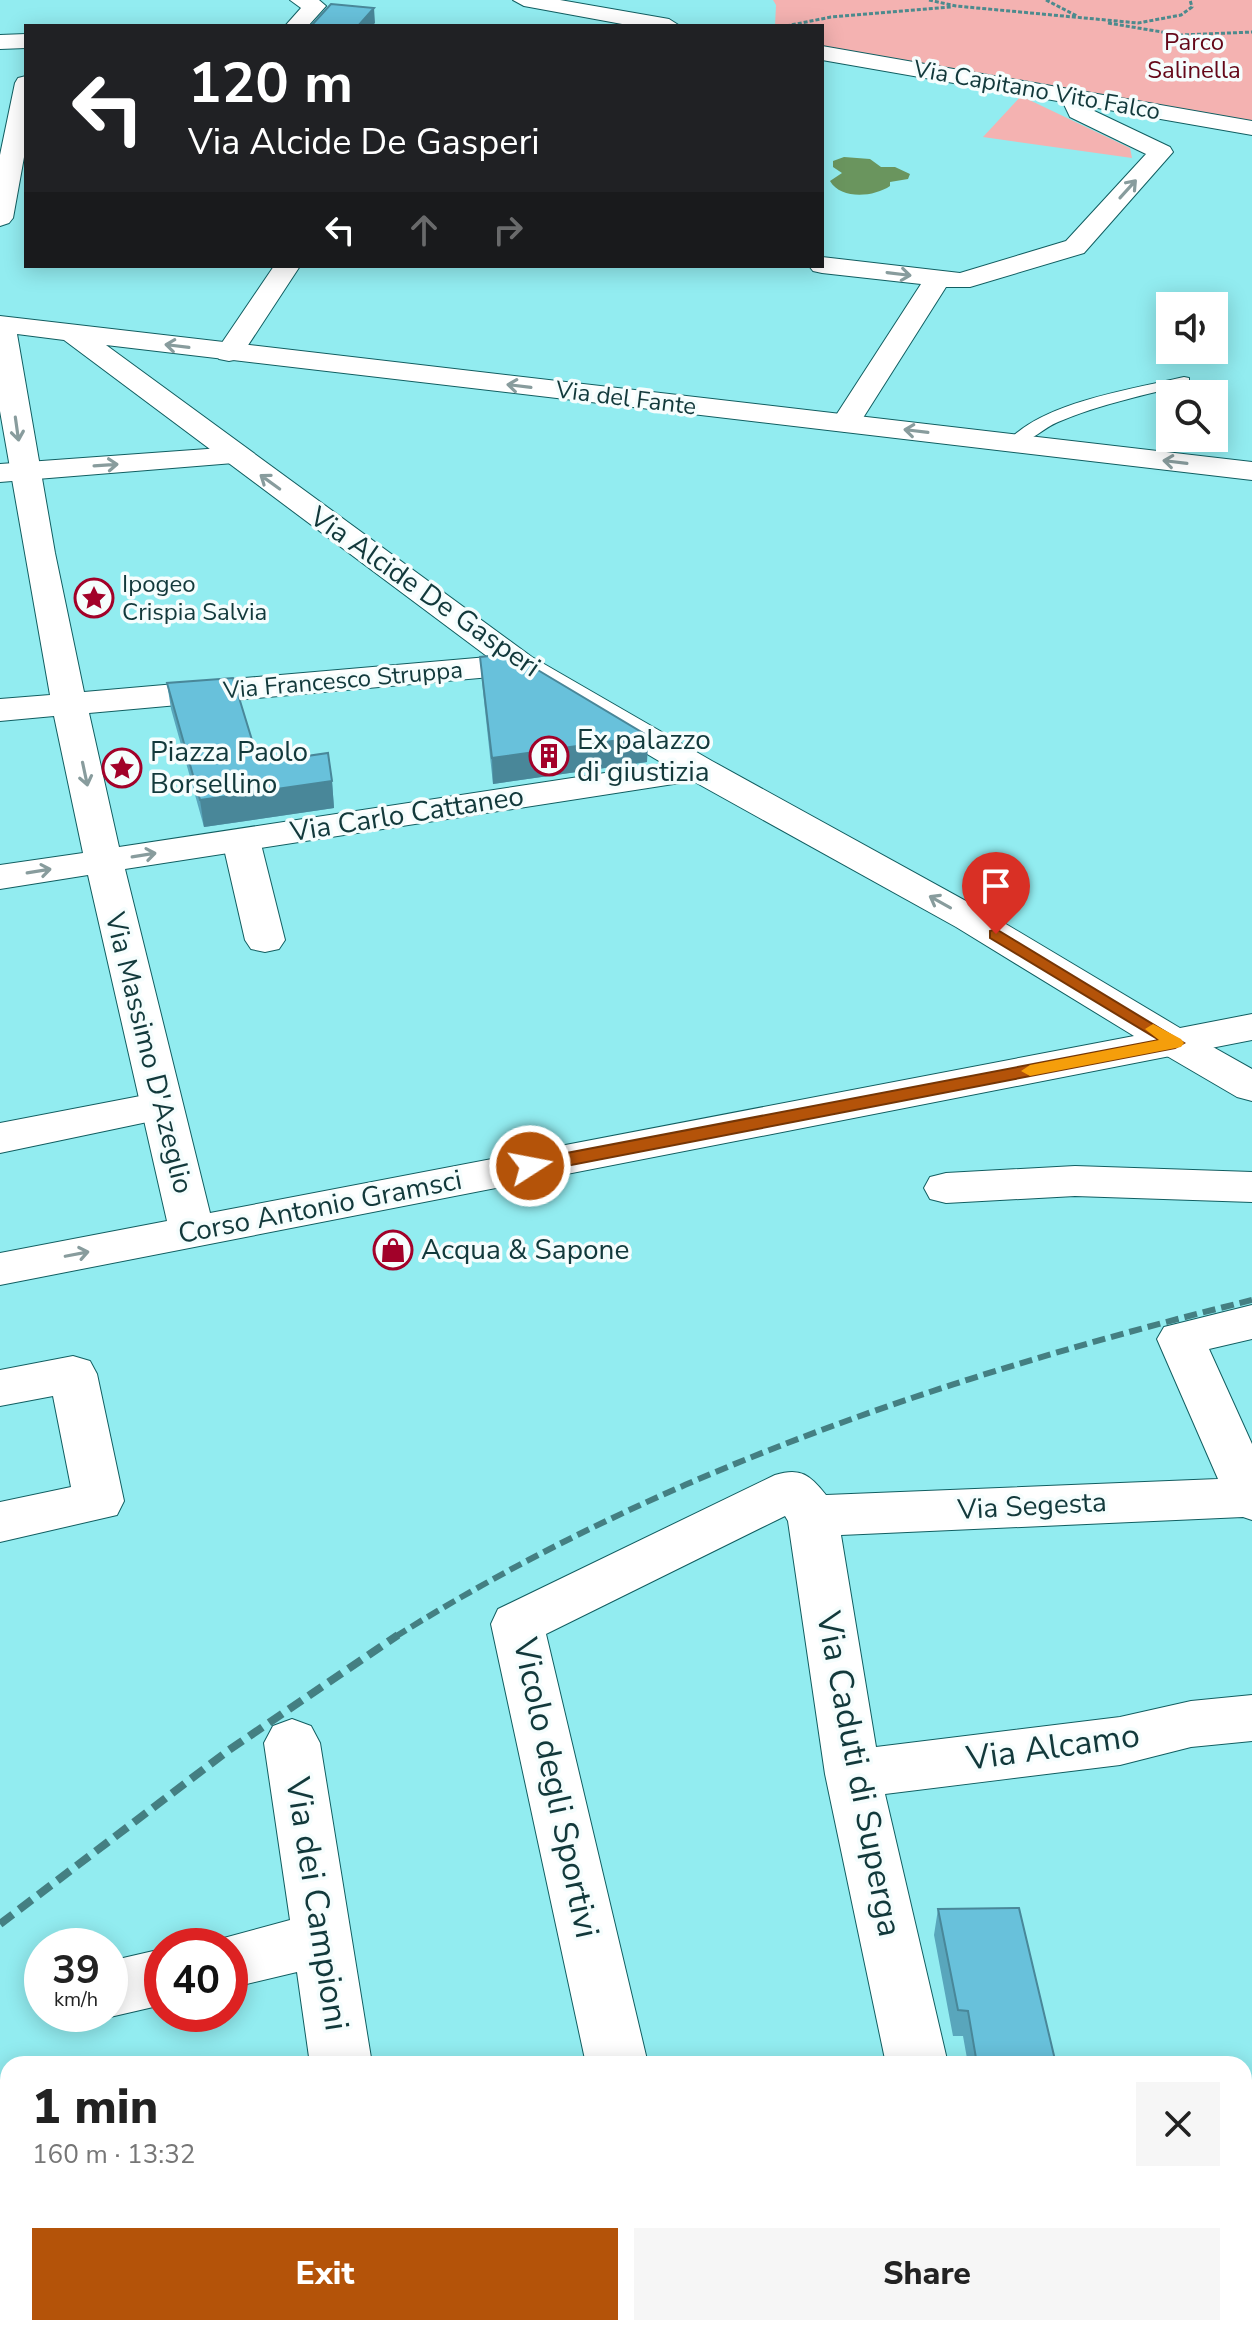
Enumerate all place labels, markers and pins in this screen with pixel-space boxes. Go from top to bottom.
place label: Ipogeo Crispia Salvia [122,568,267,628]
place icon: Ipogeo Crispia Salvia [73,577,115,619]
place label: Ex palazzo di giustizia [577,721,711,791]
place label: Piazza Paolo Borsellino [150,733,308,803]
building icon: Ex palazzo di giustizia [528,735,570,777]
place icon: Piazza Paolo Borsellino [101,747,143,789]
pin [962,852,1030,934]
shop icon: Acqua & Sapone [372,1229,414,1271]
place label: Acqua & Sapone [421,1231,629,1269]

